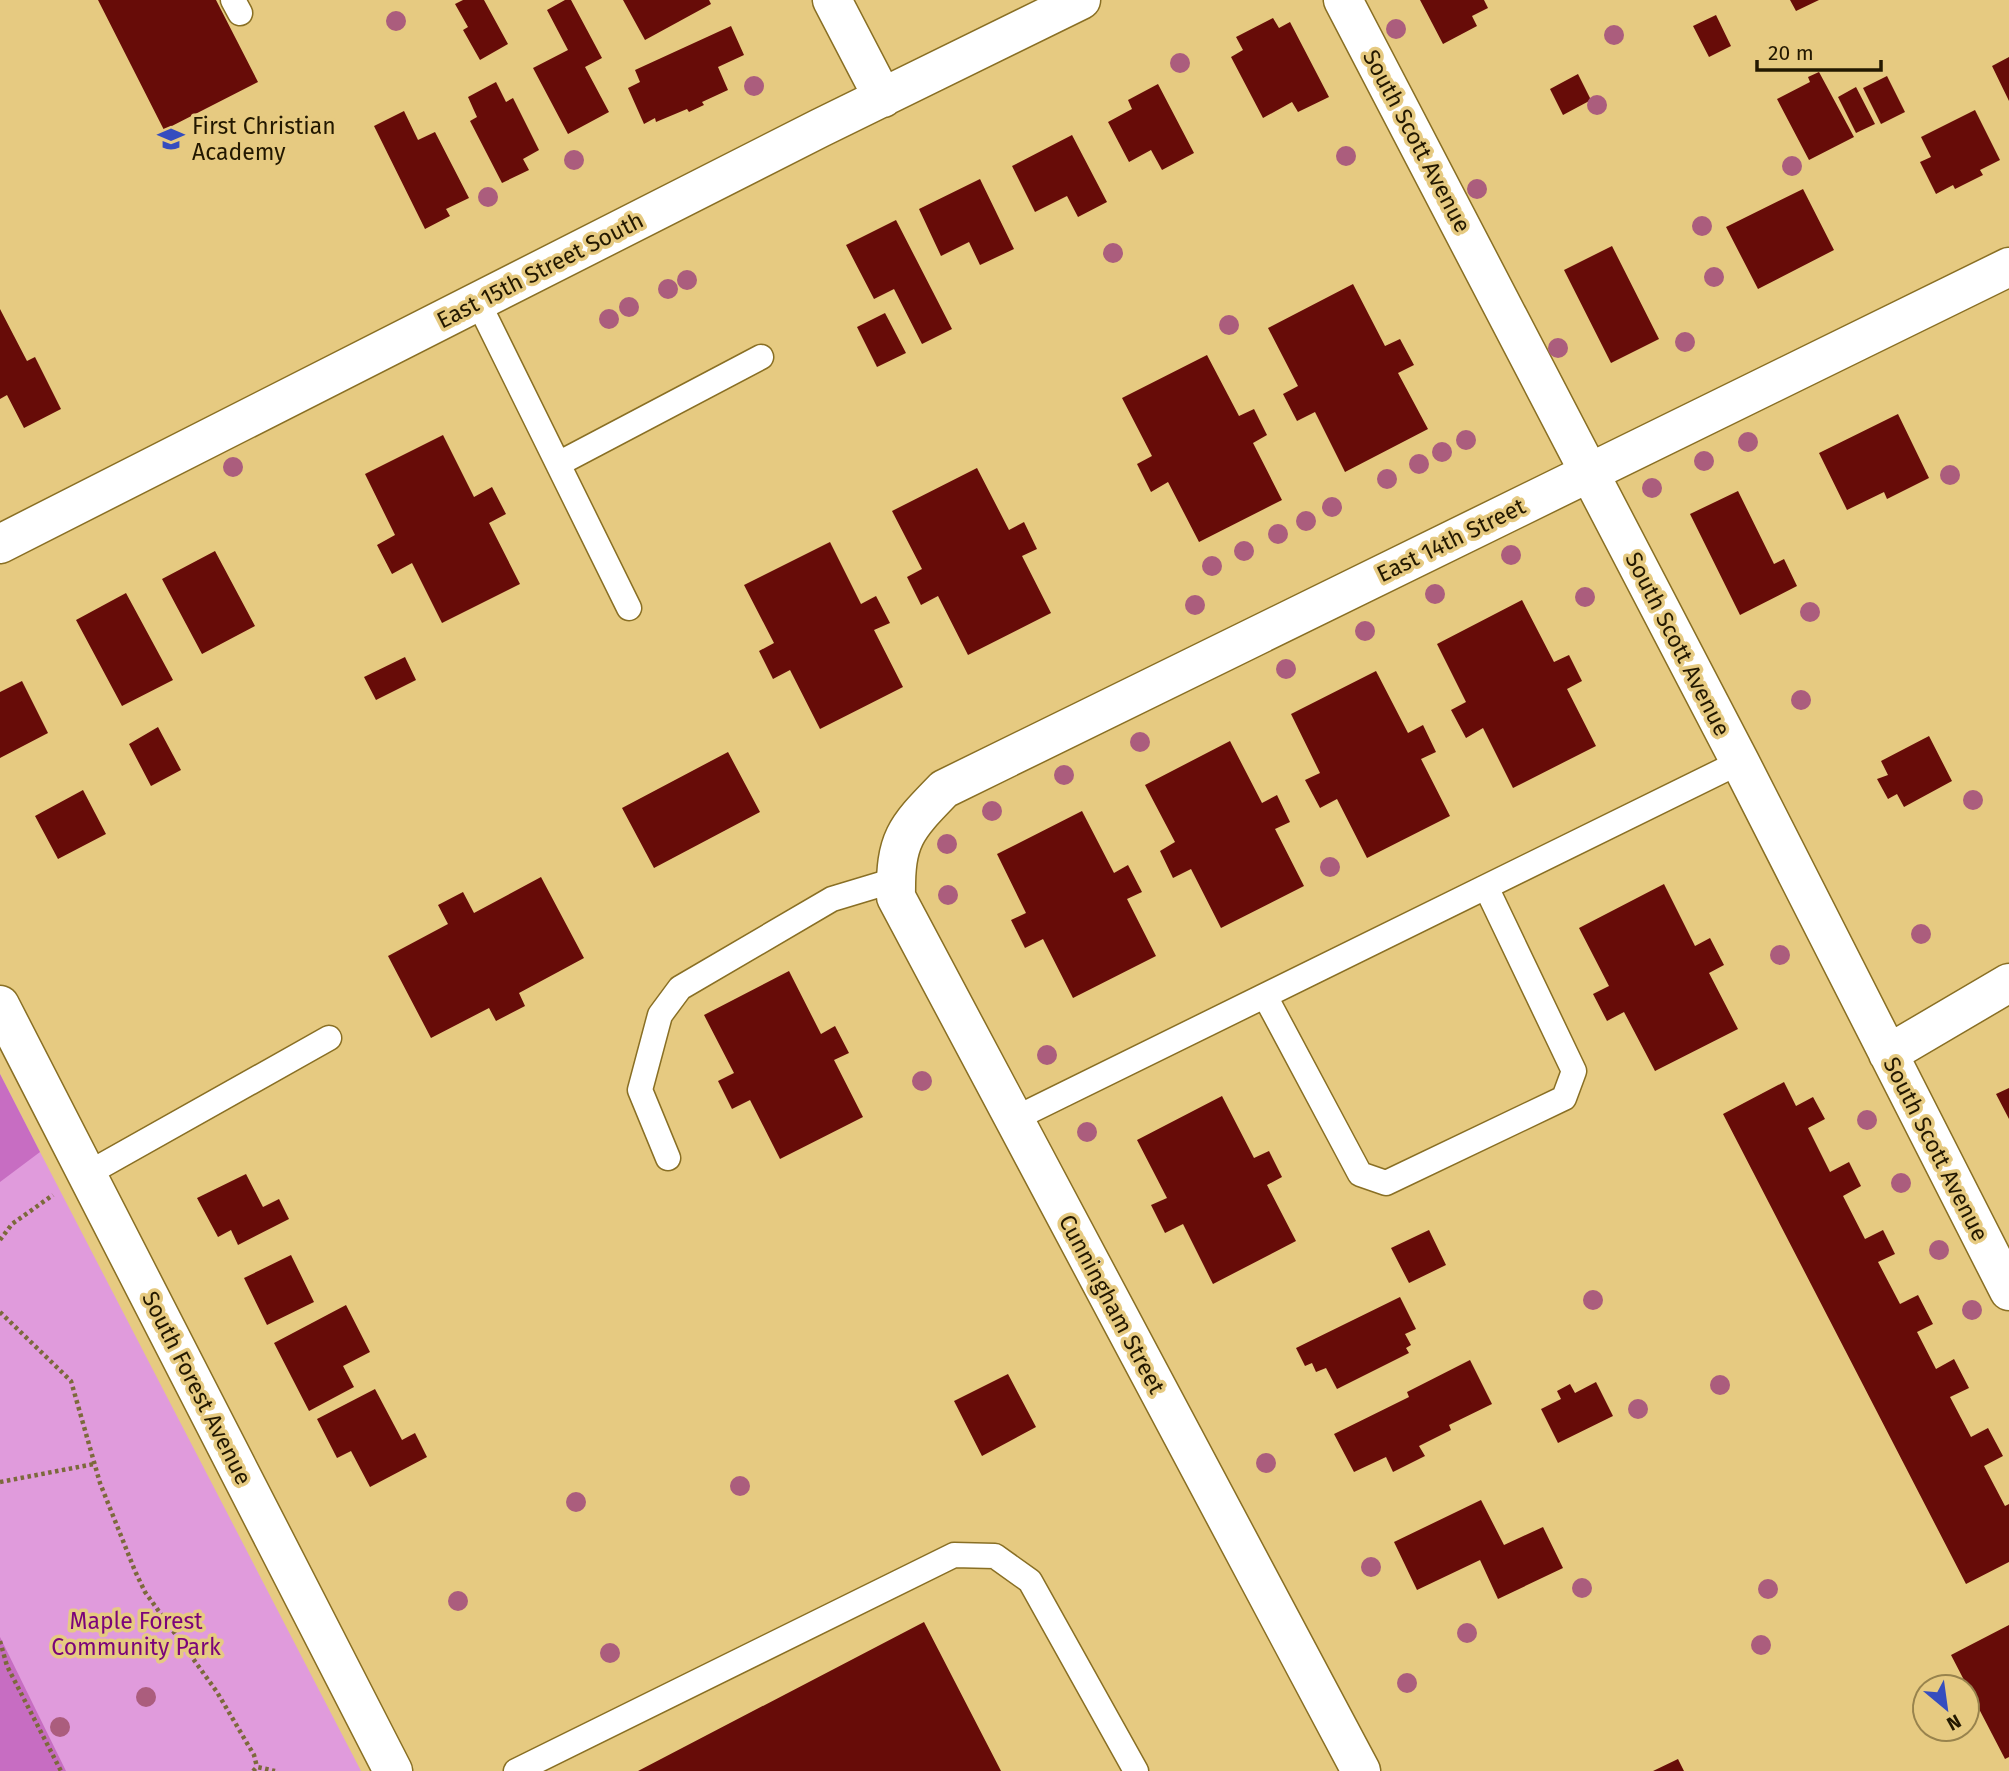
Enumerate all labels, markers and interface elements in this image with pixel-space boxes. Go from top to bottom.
scale bar [1757,28,1881,72]
text: 20 m [1768,40,1814,66]
street label: South Scott Avenue [1357,45,1477,237]
place label: First Christian Academy [192,112,336,166]
school or university icon: First Christian Academy [156,124,186,154]
street label: East 15th Street South [432,206,648,334]
street label: East 14th Street [1372,492,1531,588]
street label: South Scott Avenue [1619,547,1737,741]
street label: South Scott Avenue [1877,1052,1995,1246]
street label: Cunningham Street [1053,1210,1171,1399]
street label: South Forest Avenue [136,1287,258,1489]
park label: Maple Forest Community Park [51,1607,221,1661]
north arrow [1911,1673,1981,1743]
text: N [1943,1709,1965,1736]

